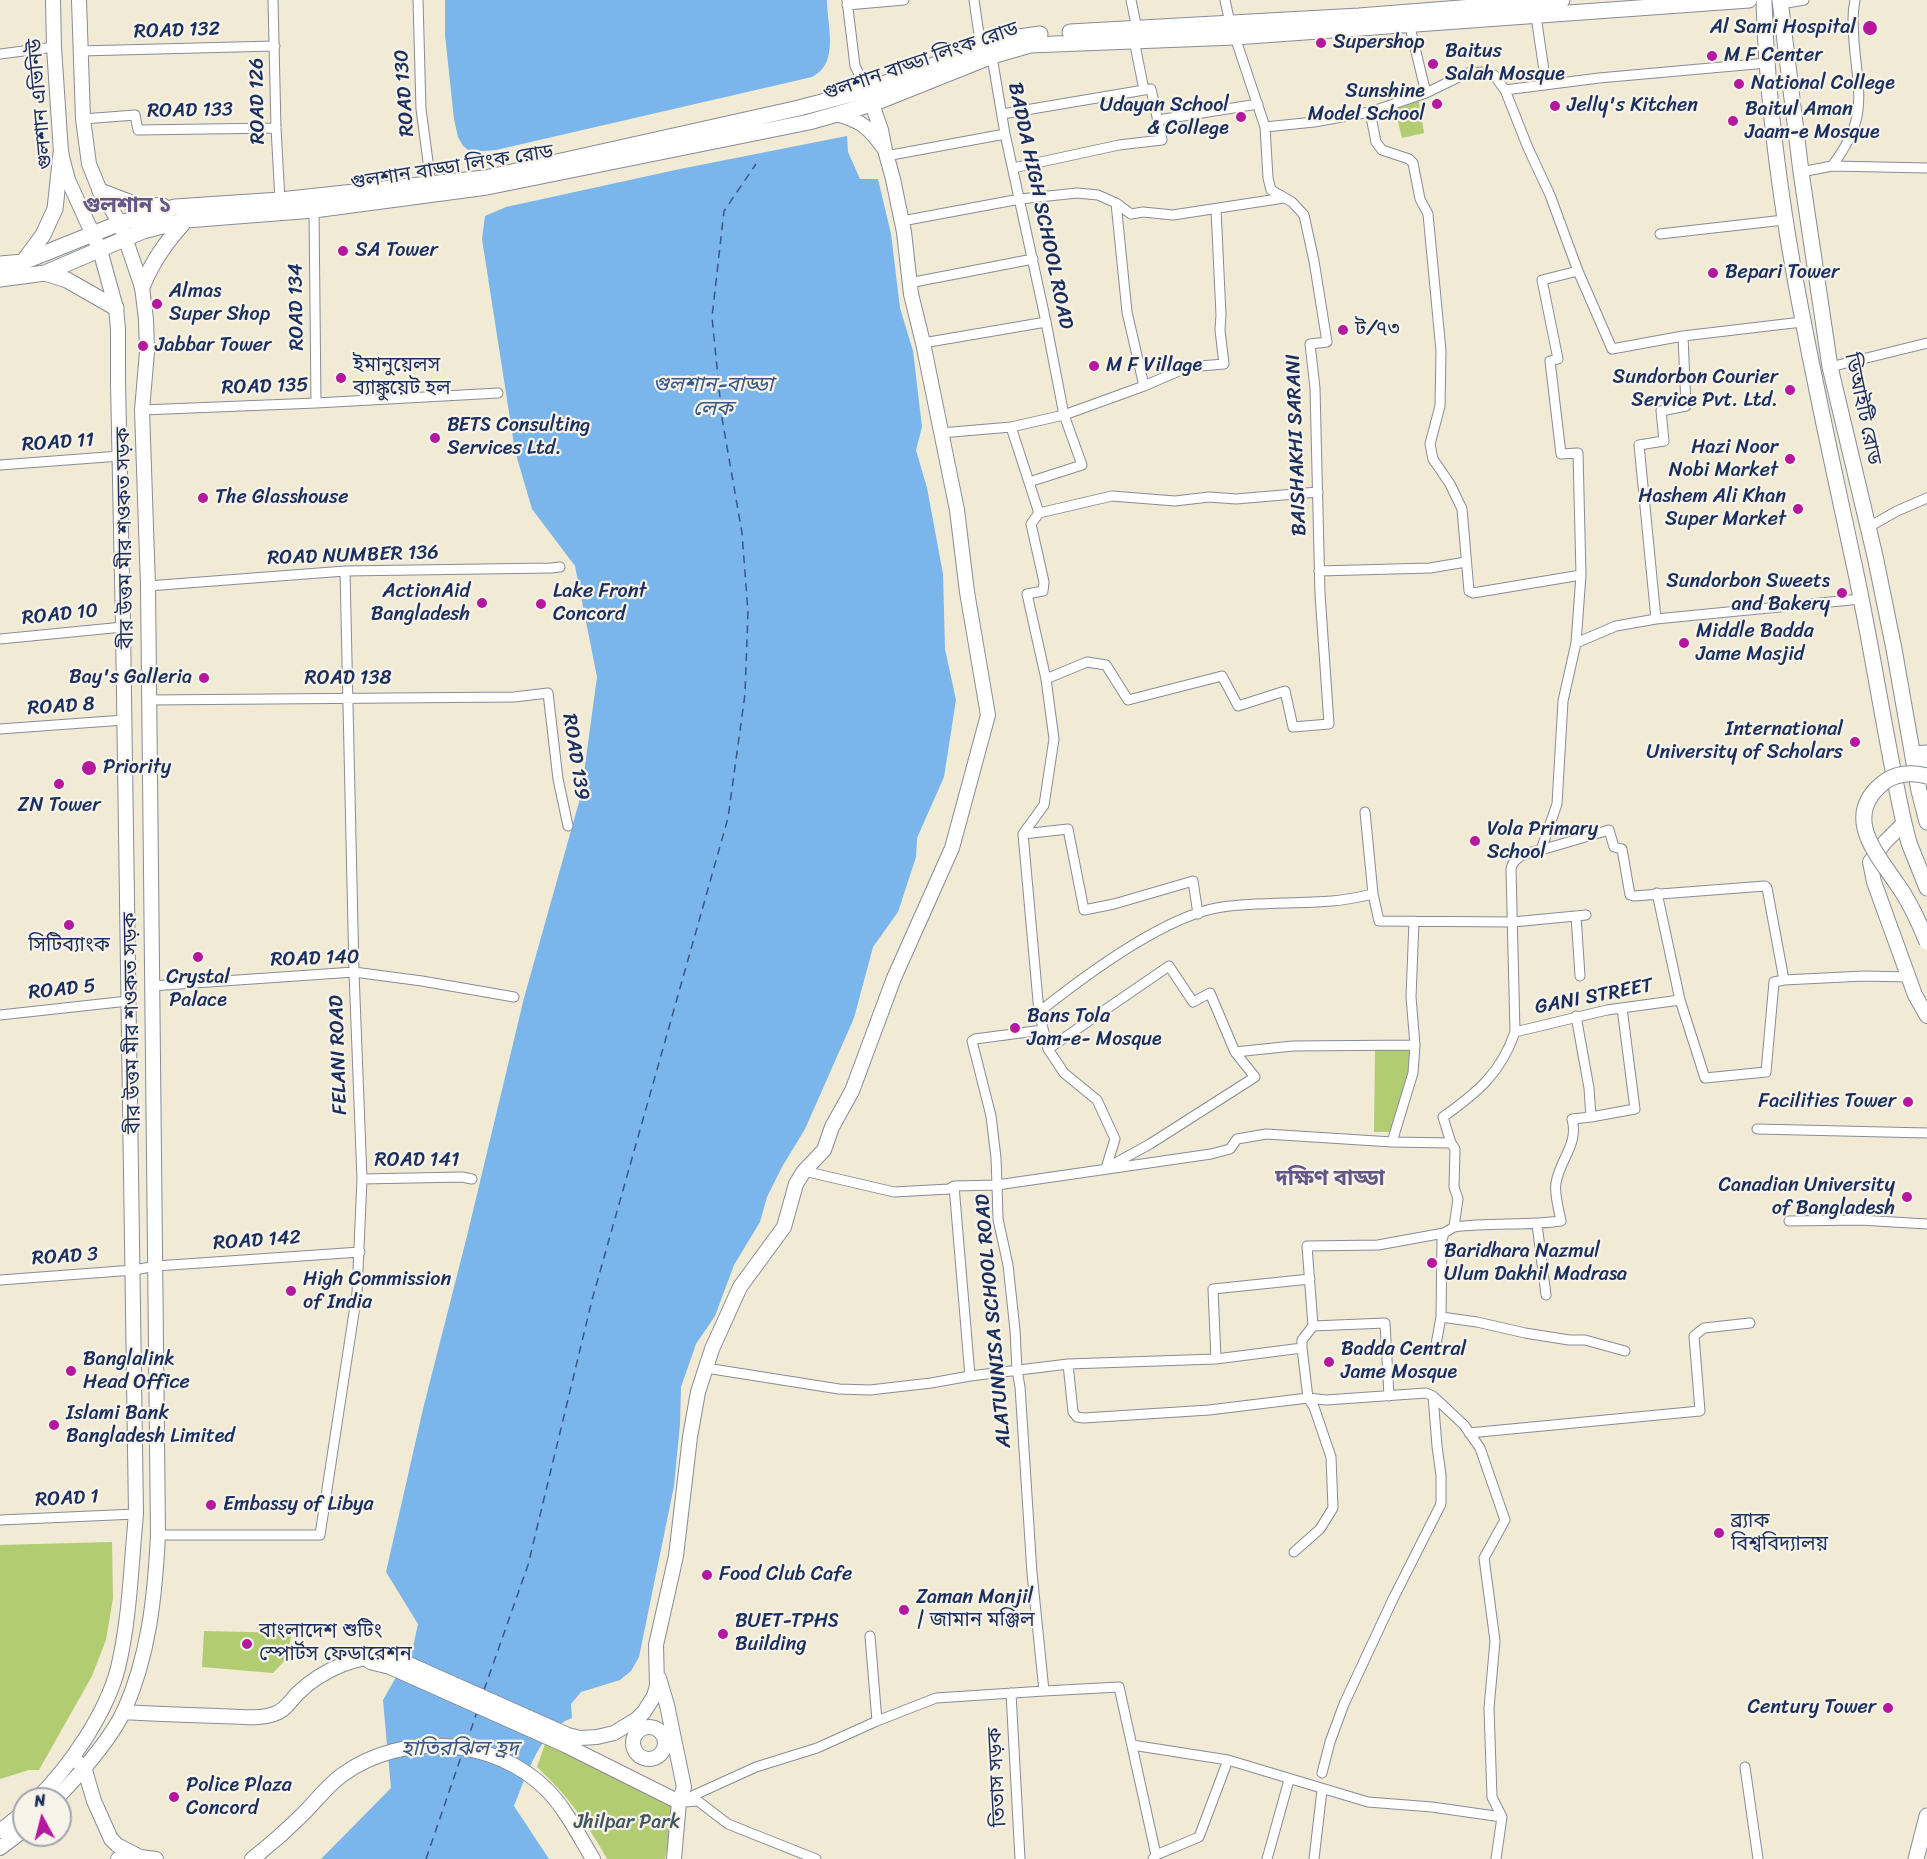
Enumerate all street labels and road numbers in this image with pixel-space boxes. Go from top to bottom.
street label: গুলশান বাড্ডা লিংক রোড [820,17,1022,107]
street label: ROAD 132 [133,18,221,44]
street label: গুলশান এভিনিউ [23,37,59,171]
street label: ROAD 130 [390,49,420,137]
street label: ROAD 126 [245,57,271,145]
street label: BADDA HIGH SCHOOL ROAD [1002,81,1078,331]
street label: ROAD 133 [147,98,233,124]
street label: গুলশান বাড্ডা লিংক রোড [349,140,555,196]
street label: ROAD 134 [284,263,310,351]
street label: ডিআইটি রোড [1838,351,1886,467]
street label: BAISHAKHI SARANI [1282,354,1312,536]
street label: ROAD 135 [221,373,309,401]
street label: বীর উত্তম মীর শওকত সড়ক [112,427,140,649]
street label: ROAD 11 [21,429,95,457]
street label: ROAD NUMBER 136 [267,541,439,571]
street label: ROAD 10 [21,599,99,631]
street label: ROAD 138 [305,667,391,691]
street label: ROAD 8 [27,693,95,721]
street label: ROAD 139 [556,712,594,802]
street label: বীর উত্তম মীর শওকত সড়ক [119,912,147,1134]
street label: ROAD 140 [270,945,360,973]
street label: GANI STREET [1533,974,1655,1020]
street label: ROAD 5 [27,975,97,1005]
street label: FELANI ROAD [325,995,353,1115]
street label: ROAD 141 [375,1149,459,1173]
street label: ALATUNNISA SCHOOL ROAD [971,1193,1017,1449]
street label: ROAD 142 [212,1226,302,1256]
street label: ROAD 3 [31,1243,99,1271]
street label: ROAD 1 [34,1485,100,1513]
street label: তিতাস সড়ক [983,1727,1013,1827]

